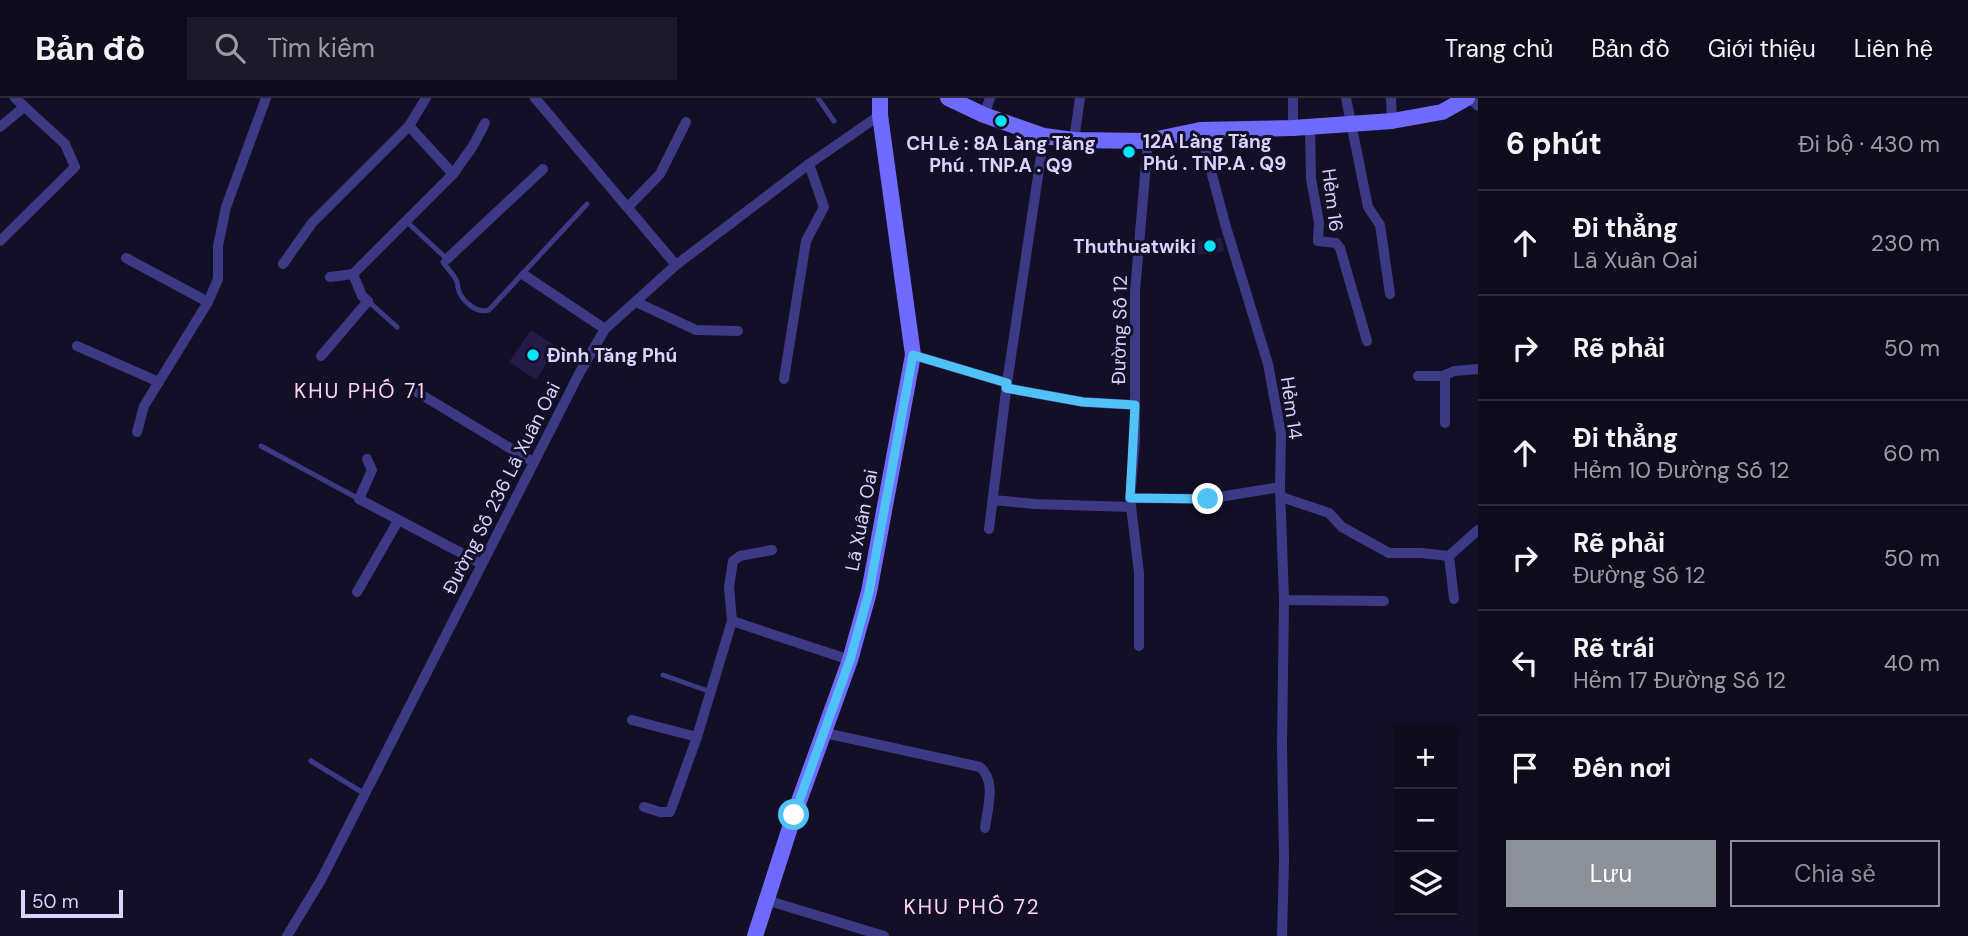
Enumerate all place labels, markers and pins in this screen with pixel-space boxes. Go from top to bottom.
marker: CH Lẻ : 8A Làng Tăng Phú . TNP.A . Q9 [993,113,1009,129]
place label: 12A Làng Tăng Phú . TNP.A . Q9 [1143,129,1286,176]
place label: CH Lẻ : 8A Làng Tăng Phú . TNP.A . Q9 [906,131,1096,178]
marker: 12A Làng Tăng Phú . TNP.A . Q9 [1121,144,1137,160]
place label: Thuthuatwiki [1073,234,1196,259]
marker: Thuthuatwiki [1202,238,1218,254]
place label: Đình Tăng Phú [547,343,677,368]
marker: Đình Tăng Phú [525,347,541,363]

